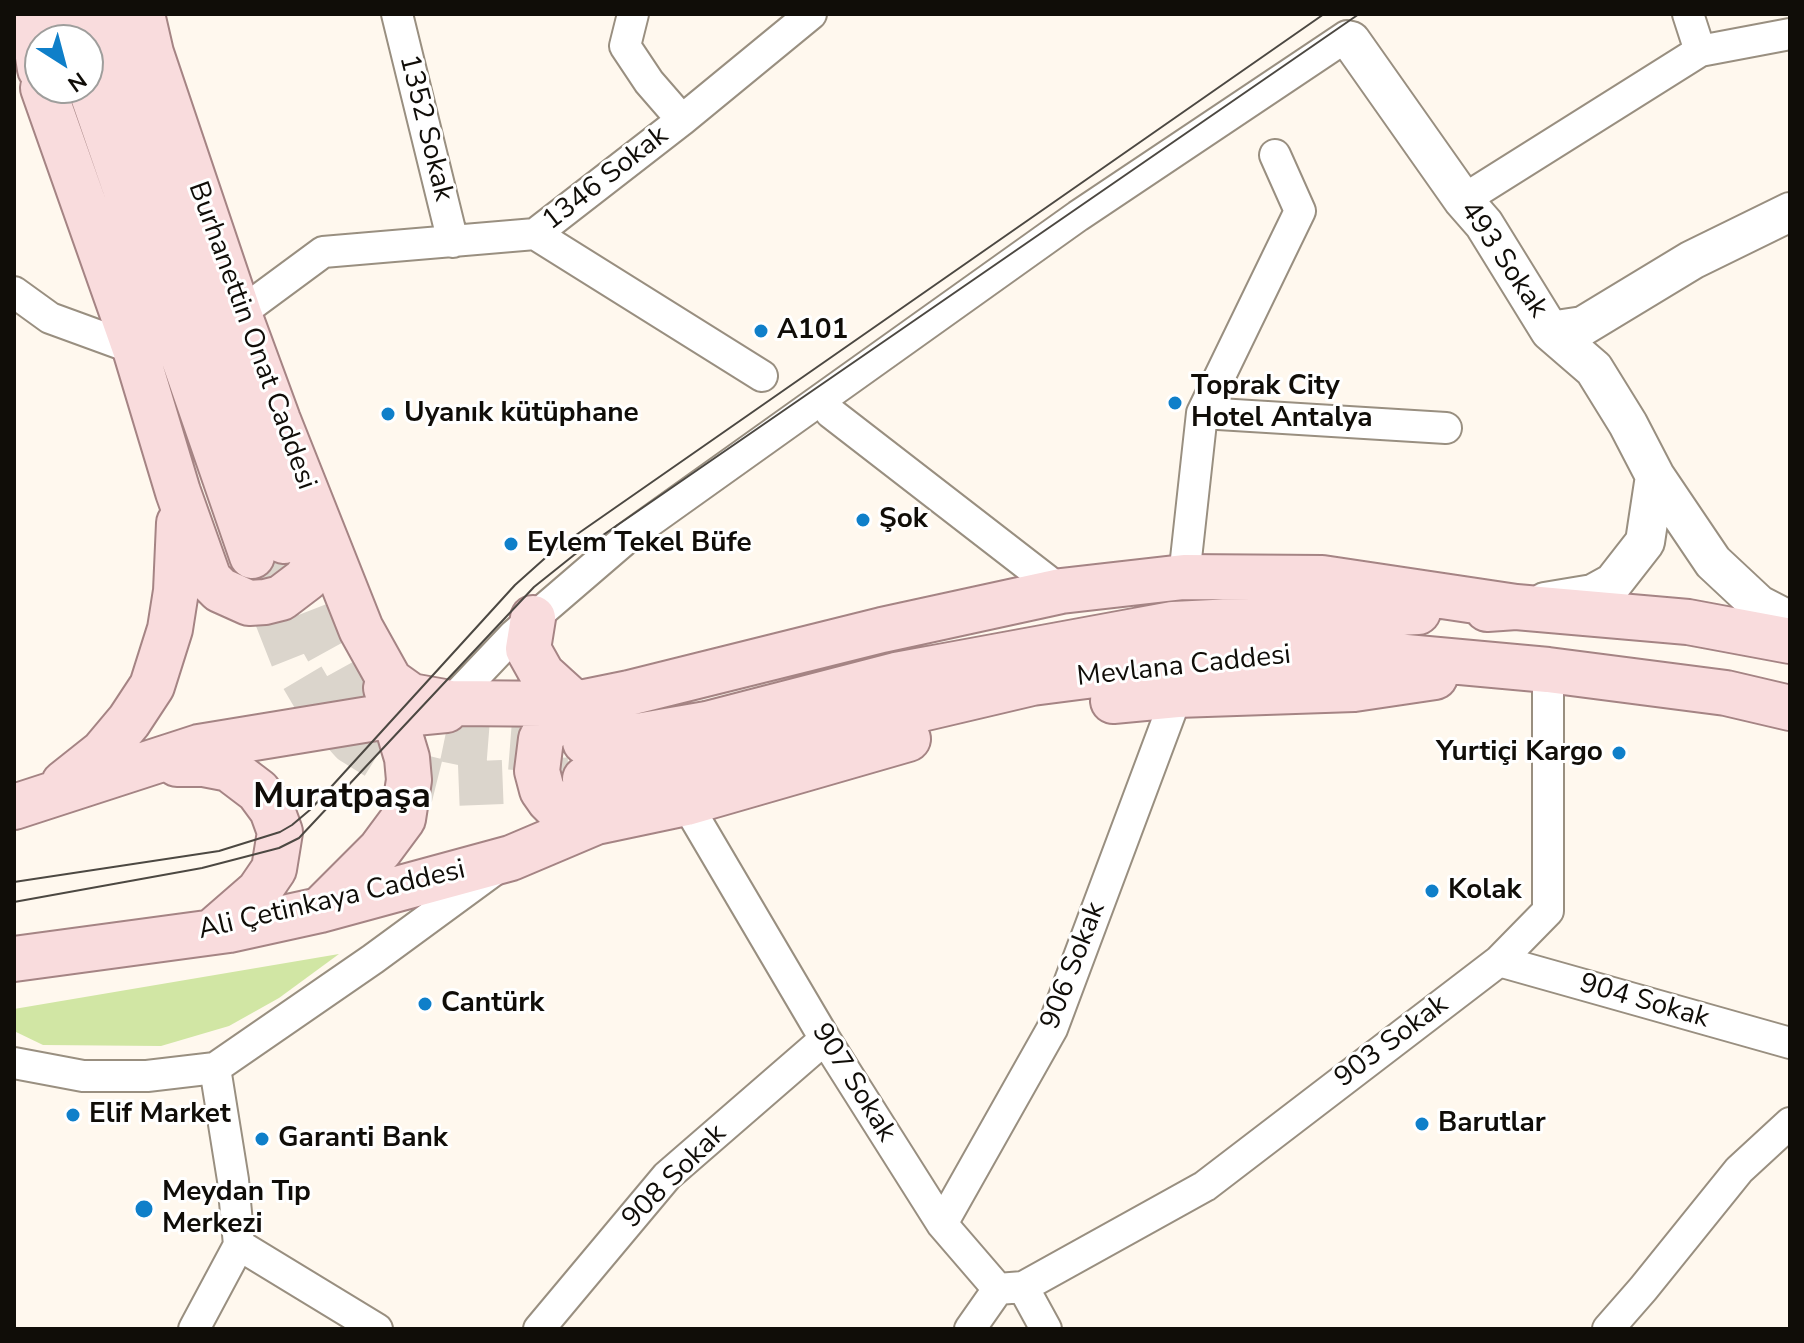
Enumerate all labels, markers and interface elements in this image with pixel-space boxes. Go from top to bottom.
north arrow [24,24,104,104]
street label: 1352 Sokak [391,51,459,205]
text: N [61,65,92,99]
street label: 1346 Sokak [537,120,675,238]
street label: Burhanettin Onat Caddesi [180,178,322,494]
street label: 493 Sokak [1452,195,1554,325]
place label: A101 [777,314,848,348]
marker: A101 [752,322,770,340]
place label: Toprak City Hotel Antalya [1191,370,1373,436]
marker: Toprak City Hotel Antalya [1166,394,1184,412]
place label: Uyanık kütüphane [404,397,639,431]
marker: Uyanık kütüphane [379,405,397,423]
place label: Şok [879,503,928,537]
marker: Şok [854,511,872,529]
place label: Eylem Tekel Büfe [527,527,752,561]
marker: Eylem Tekel Büfe [502,535,520,553]
street label: Mevlana Caddesi [1075,639,1293,695]
place label: Yurtiçi Kargo [1436,736,1603,770]
marker: Yurtiçi Kargo [1610,744,1628,762]
district label: Muratpaşa [253,776,431,820]
street label: Ali Çetinkaya Caddesi [195,854,469,948]
place label: Kolak [1448,874,1522,908]
marker: Kolak [1423,882,1441,900]
street label: 906 Sokak [1034,898,1114,1034]
street label: 904 Sokak [1575,968,1713,1036]
place label: Cantürk [441,987,544,1021]
street label: 903 Sokak [1329,989,1455,1095]
marker: Cantürk [416,995,434,1013]
street label: 907 Sokak [803,1018,903,1148]
place label: Elif Market [89,1098,231,1132]
marker: Elif Market [64,1106,82,1124]
place label: Barutlar [1438,1107,1546,1141]
marker: Barutlar [1413,1115,1431,1133]
street label: 908 Sokak [616,1118,734,1236]
place label: Garanti Bank [278,1122,448,1156]
marker: Garanti Bank [253,1130,271,1148]
place label: Meydan Tıp Merkezi [162,1176,311,1242]
marker: Meydan Tıp Merkezi [133,1198,155,1220]

